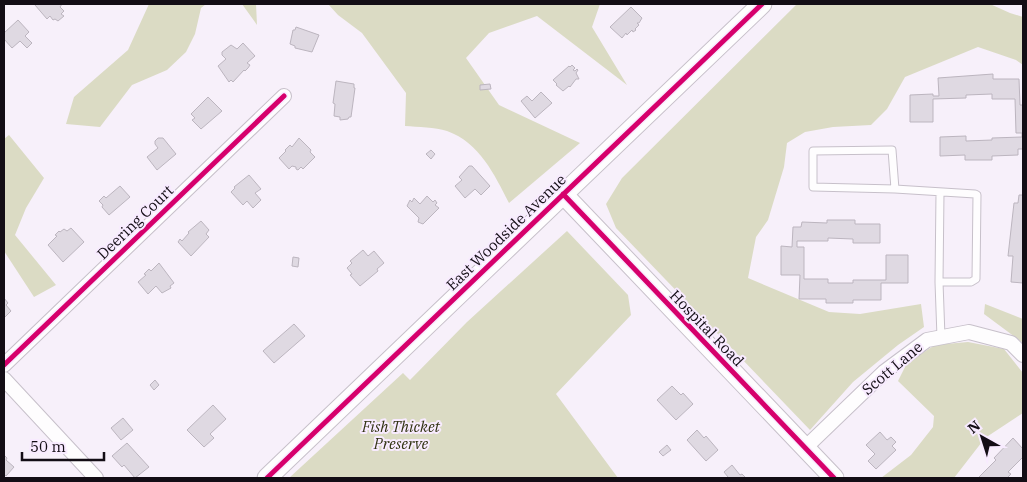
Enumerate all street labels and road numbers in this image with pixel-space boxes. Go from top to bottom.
street label: East Woodside Avenue [442,170,570,294]
street label: Deering Court [93,181,177,263]
street label: Hospital Road [666,286,748,370]
street label: Scott Lane [858,337,926,399]

